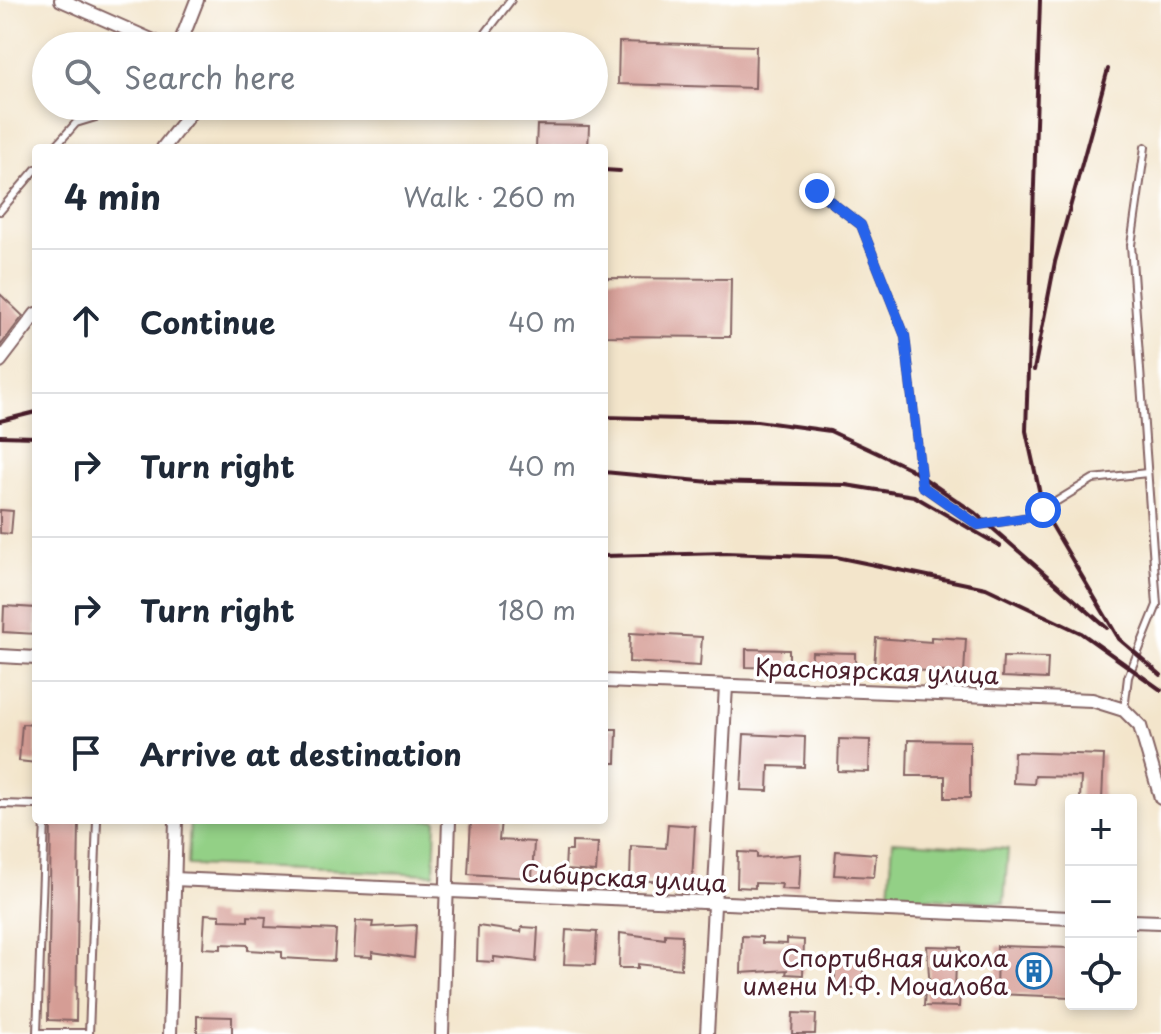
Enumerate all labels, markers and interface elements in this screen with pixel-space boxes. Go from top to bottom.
search box [32,32,608,120]
icon: search [60,54,104,98]
text: Search here [124,54,296,99]
text: 4 min [64,170,161,222]
route end [799,173,835,209]
text: Walk · 260 m [403,177,576,216]
icon: ahead [64,299,108,343]
text: Continue [140,299,275,344]
text: 40 m [508,302,576,341]
icon: right [64,443,108,487]
text: Turn right [140,443,295,488]
text: 40 m [508,446,576,485]
route start [1025,492,1061,528]
icon: right [64,587,108,631]
text: Turn right [140,587,295,632]
text: 180 m [498,590,576,629]
street label: Красноярская улица [754,648,1000,692]
icon: arrive [64,731,108,775]
text: Arrive at destination [140,731,462,776]
map controls [1065,794,1137,1010]
button: + [1065,794,1137,866]
street label: Сибирская улица [520,854,728,900]
button: − [1065,866,1137,938]
button: locate [1065,938,1137,1010]
place label: Спортивная школа имени М.Ф. Мочалова [743,939,1008,1003]
building icon: Спортивная школа имени М.Ф. Мочалова [1015,952,1053,990]

